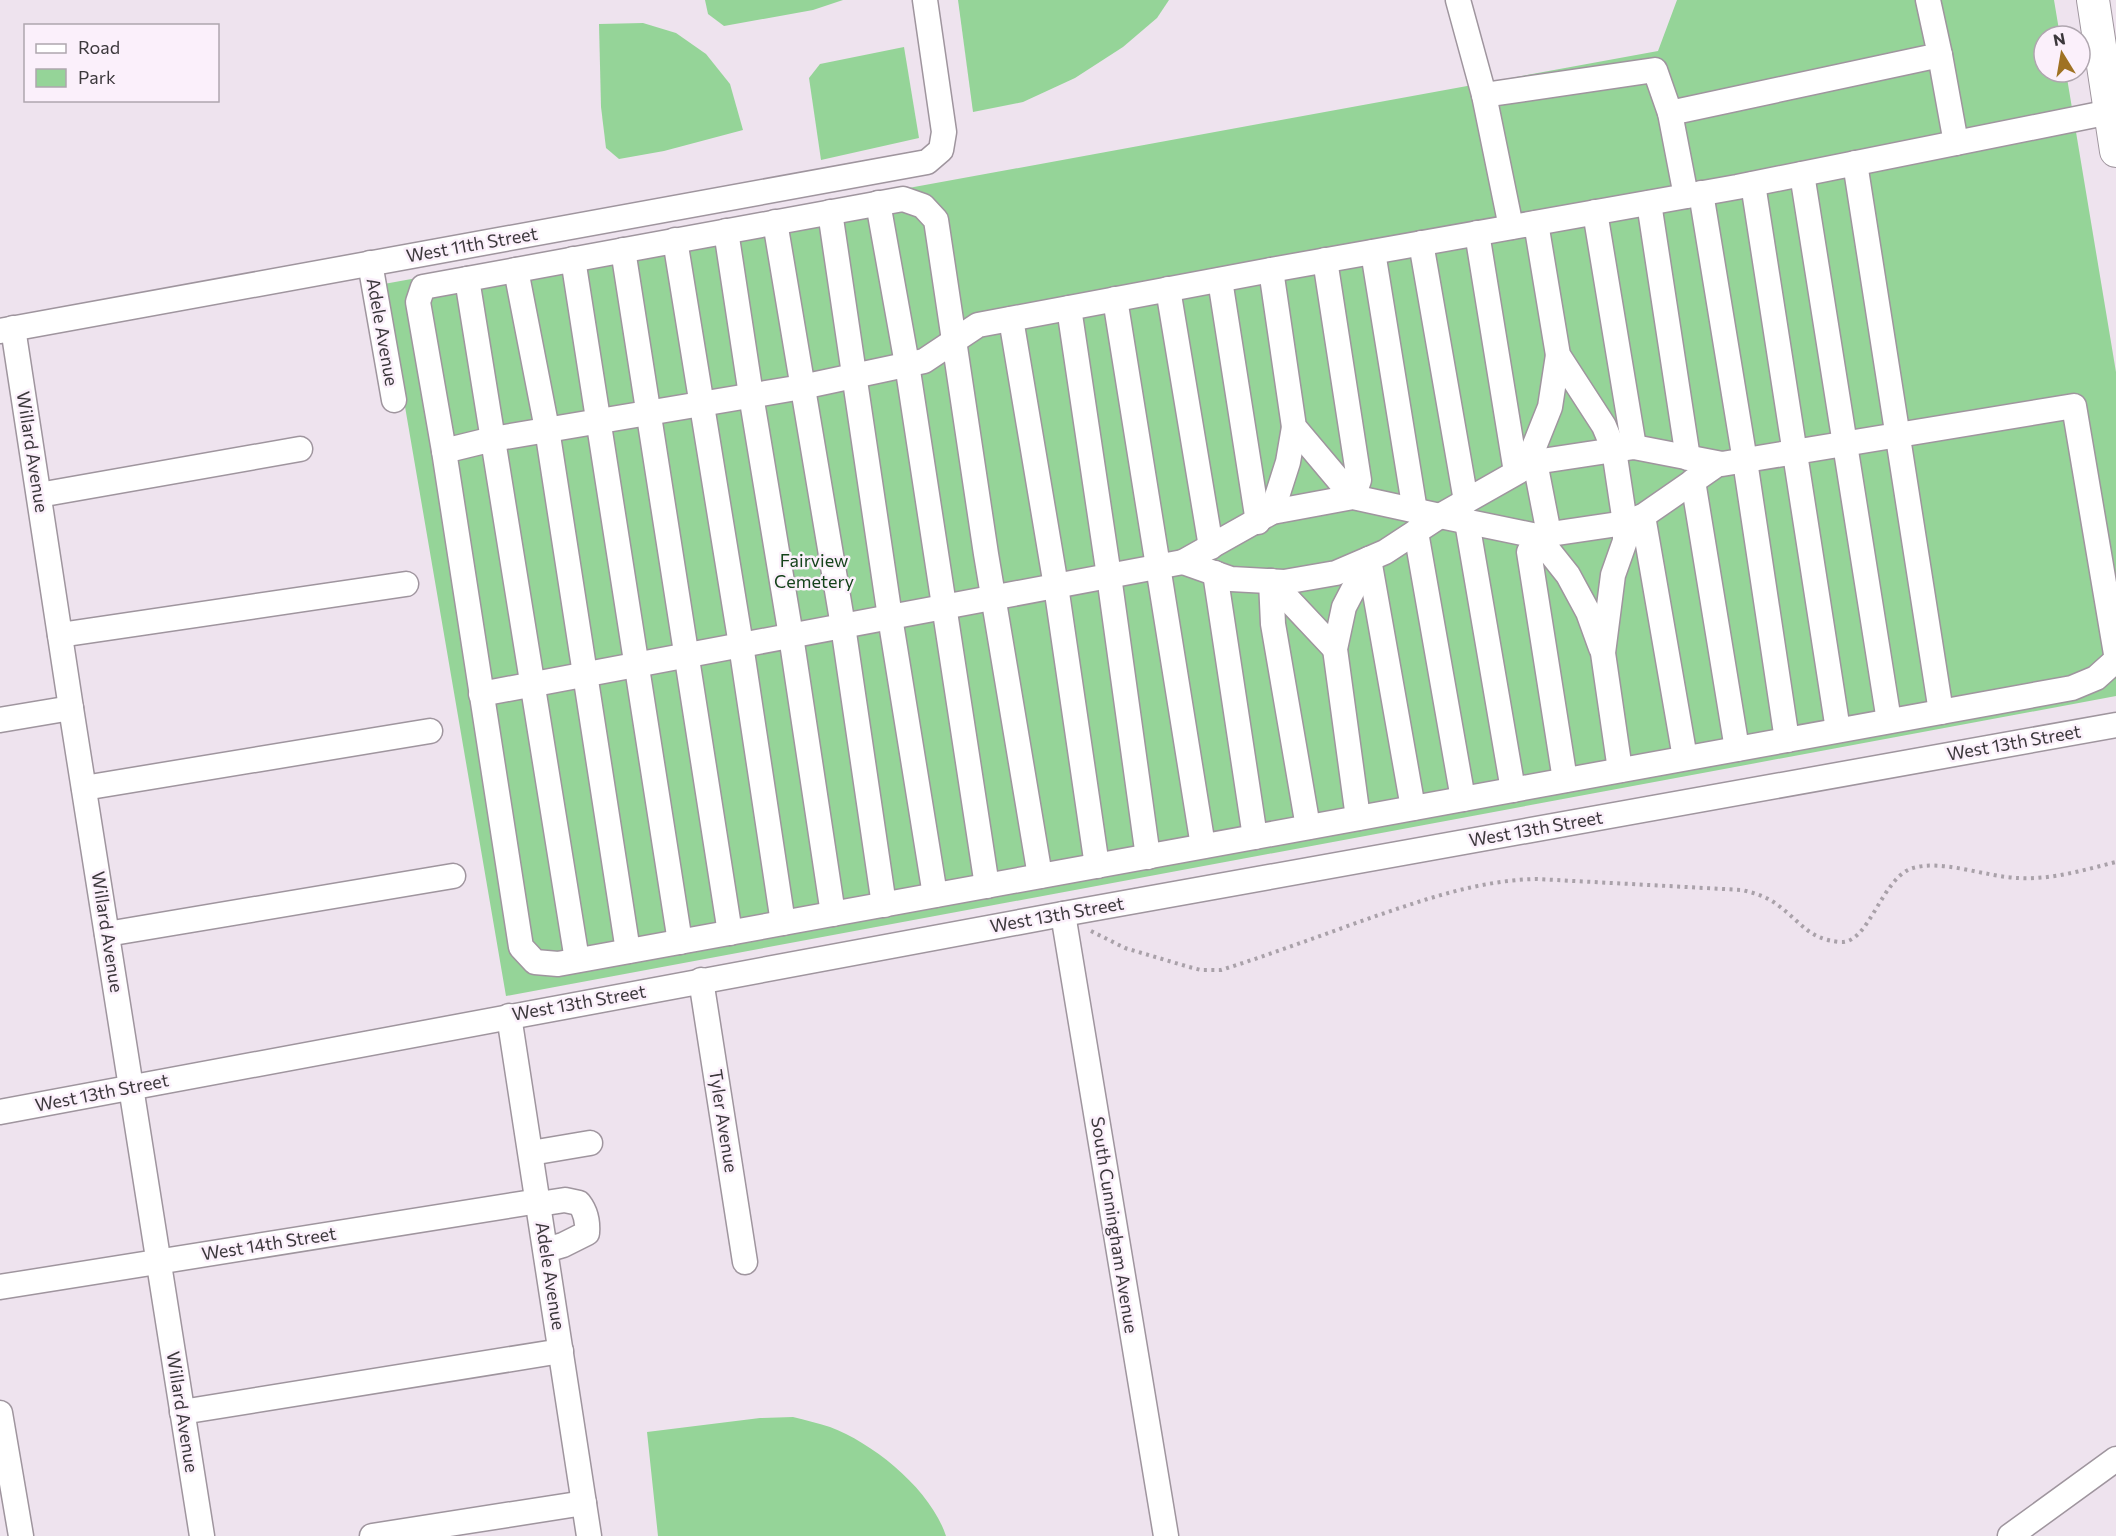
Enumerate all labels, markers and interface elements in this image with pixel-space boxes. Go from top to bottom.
legend [24,24,219,102]
north arrow [2032,24,2092,84]
text: N [2051,28,2067,49]
text: Road [78,36,120,58]
text: Park [78,66,116,88]
street label: West 11th Street [404,222,539,266]
street label: Adele Avenue [363,276,403,388]
street label: Willard Avenue [13,390,53,514]
park label: Fairview Cemetery [774,549,854,592]
street label: West 13th Street [1945,719,2082,765]
street label: West 13th Street [1467,805,1604,851]
street label: Willard Avenue [88,870,128,994]
street label: West 13th Street [988,891,1125,937]
street label: West 13th Street [510,979,647,1025]
street label: West 13th Street [33,1068,170,1116]
street label: Tyler Avenue [705,1068,743,1174]
street label: South Cunningham Avenue [1087,1115,1143,1335]
street label: Adele Avenue [532,1220,570,1332]
street label: West 14th Street [200,1222,338,1265]
street label: Willard Avenue [163,1350,203,1474]

